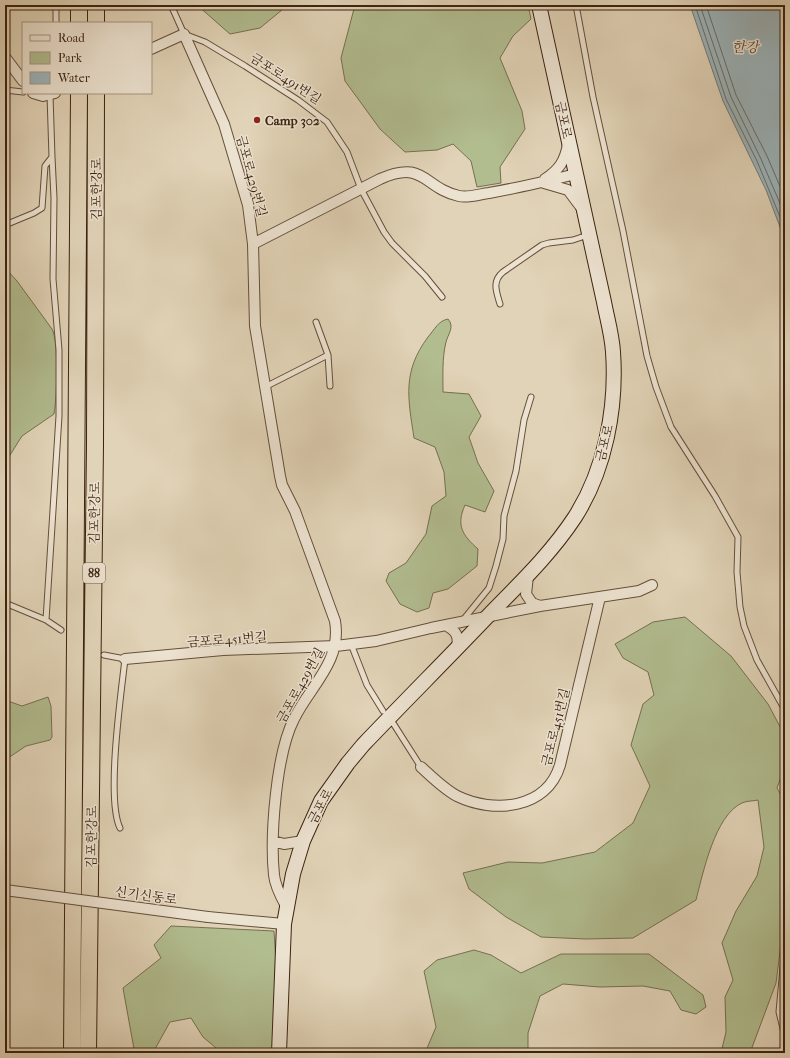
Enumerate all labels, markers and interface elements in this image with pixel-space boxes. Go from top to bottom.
legend [22,22,152,94]
text: Road [58,31,85,45]
water label: 한강 [731,39,761,56]
street label: 금포로491번길 [247,50,324,107]
text: Park [58,51,83,65]
text: Water [57,71,91,85]
street label: 금포로 [552,100,575,141]
place label: Camp 302 [265,113,320,129]
marker: Camp 302 [252,115,262,125]
street label: 금포로429번길 [233,134,270,219]
street label: 김포한강로 [89,157,104,220]
street label: 금포로 [593,423,616,463]
street label: 김포한강로 [86,481,103,545]
road number: 88 [83,563,105,583]
street label: 금포로451번길 [186,629,268,650]
street label: 금포로429번길 [274,645,327,726]
street label: 금포로451번길 [538,686,572,768]
street label: 금포로 [305,786,336,826]
street label: 김포한강로 [83,805,100,869]
street label: 신기신동로 [114,884,178,907]

